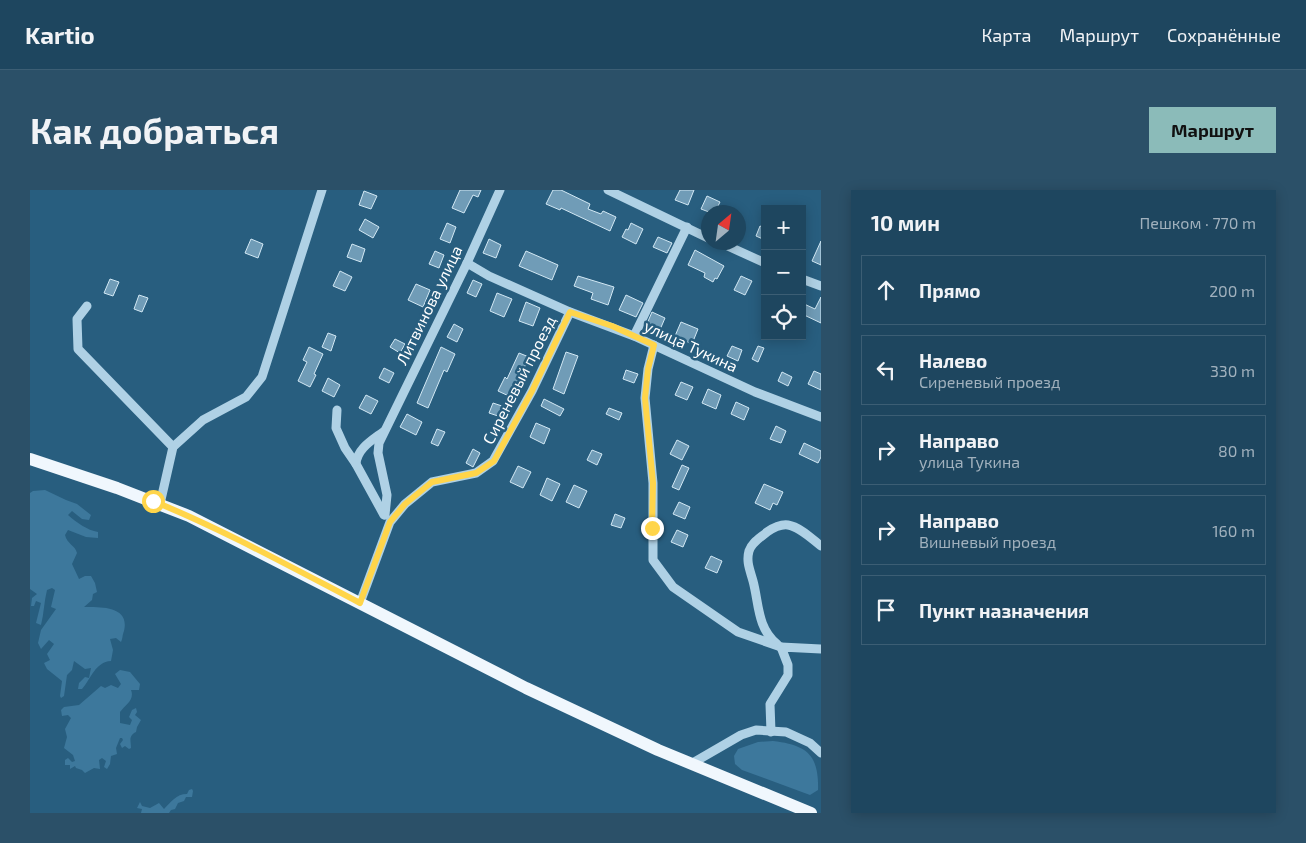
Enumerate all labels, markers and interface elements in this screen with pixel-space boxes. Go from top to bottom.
text: Kartio [25,20,95,49]
text: Карта [981,24,1031,46]
text: Маршрут [1059,24,1139,46]
text: Сохранённые [1167,24,1281,46]
button: Маршрут [1149,107,1276,153]
text: Как добраться [30,109,279,151]
north arrow [701,205,746,250]
map controls [761,205,806,340]
button: + [761,205,806,250]
text: 10 мин [871,210,940,235]
text: Пешком · 770 m [1140,213,1256,232]
street label: Литвинова улица [391,242,467,368]
button: − [761,250,806,295]
icon: ahead [872,276,900,304]
text: Прямо [919,279,981,302]
text: 200 m [1209,281,1255,300]
button: locate [761,295,806,340]
street label: Сиреневый проезд [478,312,559,447]
street label: улица Тукина [641,316,741,376]
text: Налево [919,349,987,372]
icon: left [872,356,900,384]
text: 330 m [1210,361,1255,380]
text: Сиреневый проезд [919,372,1060,391]
text: Направо [919,429,999,452]
icon: right [872,436,900,464]
text: 80 m [1218,441,1255,460]
text: улица Тукина [919,452,1020,471]
route start [142,490,165,513]
text: Направо [919,509,999,532]
icon: right [872,516,900,544]
route end [641,517,664,540]
text: 160 m [1212,521,1255,540]
text: Вишневый проезд [919,532,1056,551]
icon: arrive [872,596,900,624]
text: Пункт назначения [919,599,1089,622]

